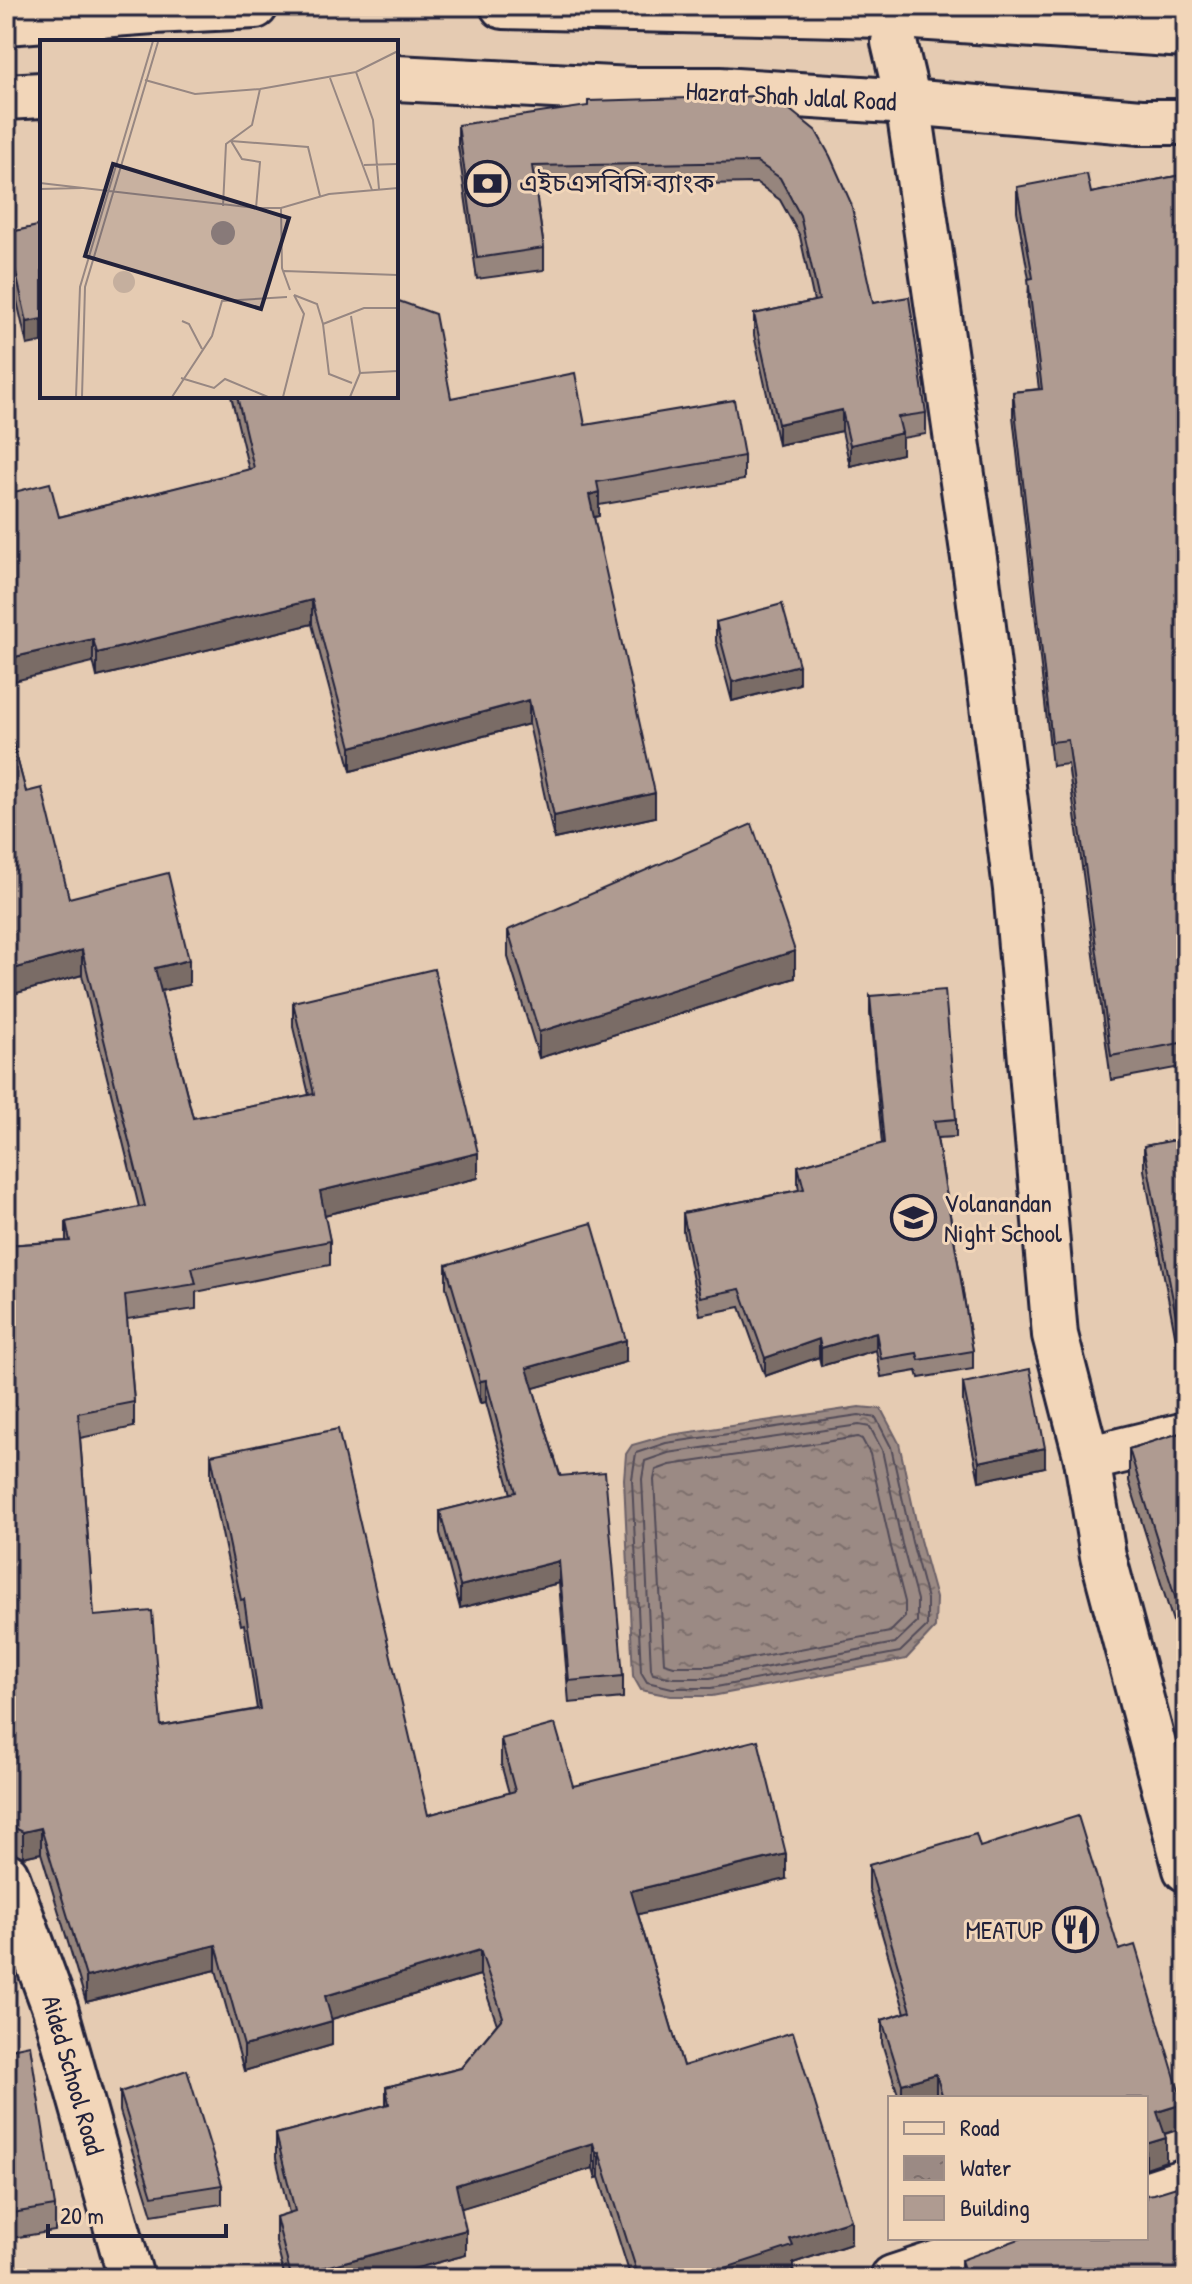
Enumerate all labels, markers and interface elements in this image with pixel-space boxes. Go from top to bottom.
inset map [40,40,398,398]
street label: Hazrat Shah Jalal Road [685,73,897,118]
bank icon: এইচএসবিসি ব্যাংক [464,159,512,207]
place label: এইচএসবিসি ব্যাংক [519,165,715,200]
place label: Volanandan Night School [944,1185,1062,1250]
school or university icon: Volanandan Night School [889,1194,937,1242]
restaurant icon: MEATUP [1051,1906,1099,1954]
place label: MEATUP [965,1912,1044,1947]
street label: Aided School Road [34,1991,113,2159]
legend [888,2096,1148,2240]
text: Road [960,2111,999,2143]
text: Water [960,2151,1011,2183]
scale bar [48,2188,226,2238]
text: Building [960,2191,1030,2223]
text: 20 m [60,2199,104,2231]

